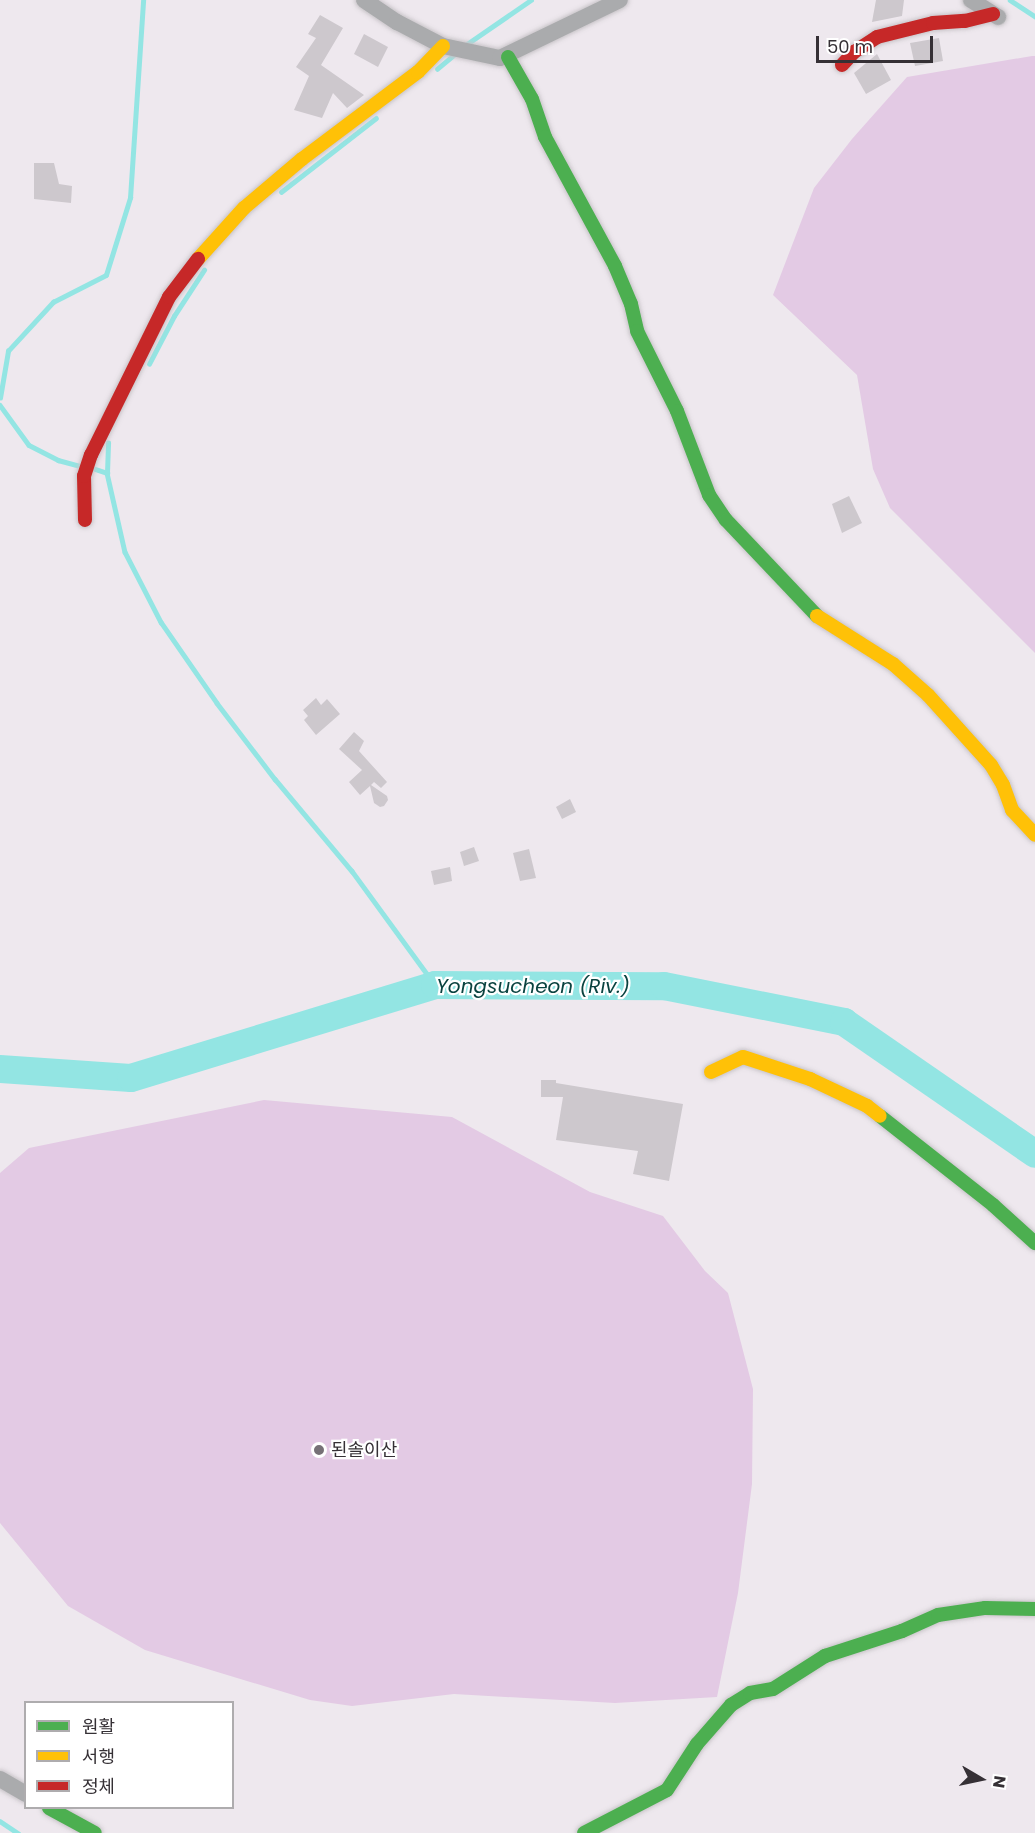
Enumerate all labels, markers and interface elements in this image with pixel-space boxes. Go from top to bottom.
scale bar [819,24,936,62]
text: 50 m [827,34,873,59]
water label: Yongsucheon (Riv.) [436,974,630,998]
place label: 된솔이산 [331,1439,397,1461]
marker: 된솔이산 [312,1443,326,1457]
legend [24,1701,234,1809]
text: 원활 [82,1714,115,1739]
text: 서행 [82,1744,115,1769]
north arrow [951,1749,1011,1809]
text: 정체 [82,1774,115,1799]
text: N [987,1774,1012,1790]

